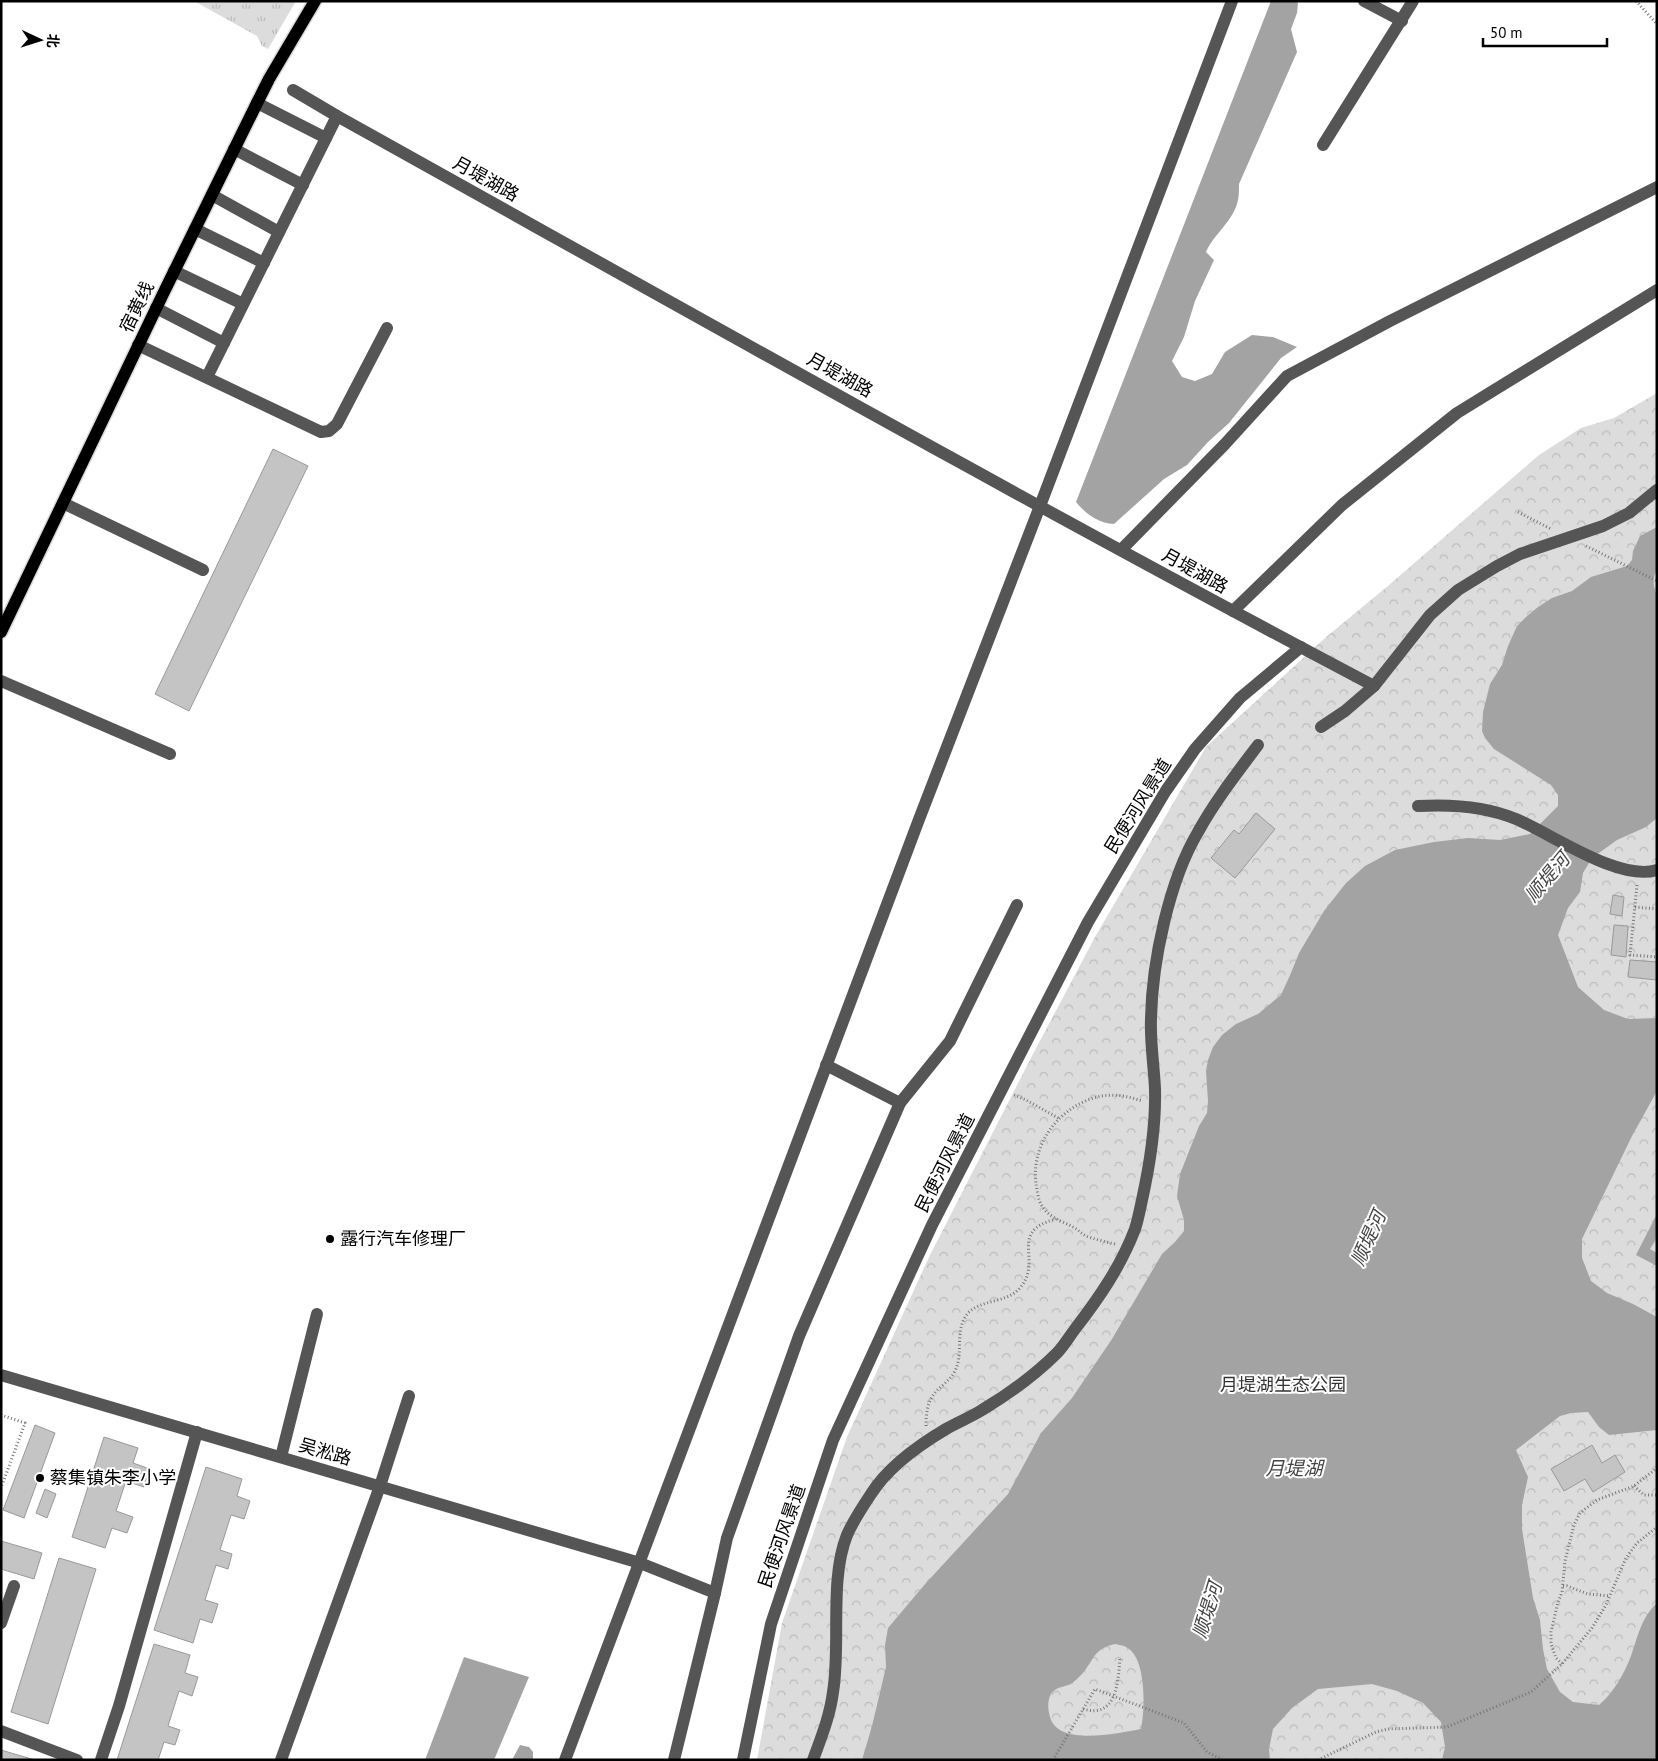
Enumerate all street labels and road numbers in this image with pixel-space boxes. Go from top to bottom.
street label: 月堤湖路 [449,151,523,206]
street label: 宿黄线 [114,277,159,336]
street label: 月堤湖路 [803,347,877,402]
street label: 月堤湖路 [1158,543,1232,598]
street label: 民便河风景道 [1099,754,1176,858]
street label: 民便河风景道 [910,1109,979,1216]
street label: 吴淞路 [296,1433,354,1470]
street label: 民便河风景道 [753,1481,810,1591]

